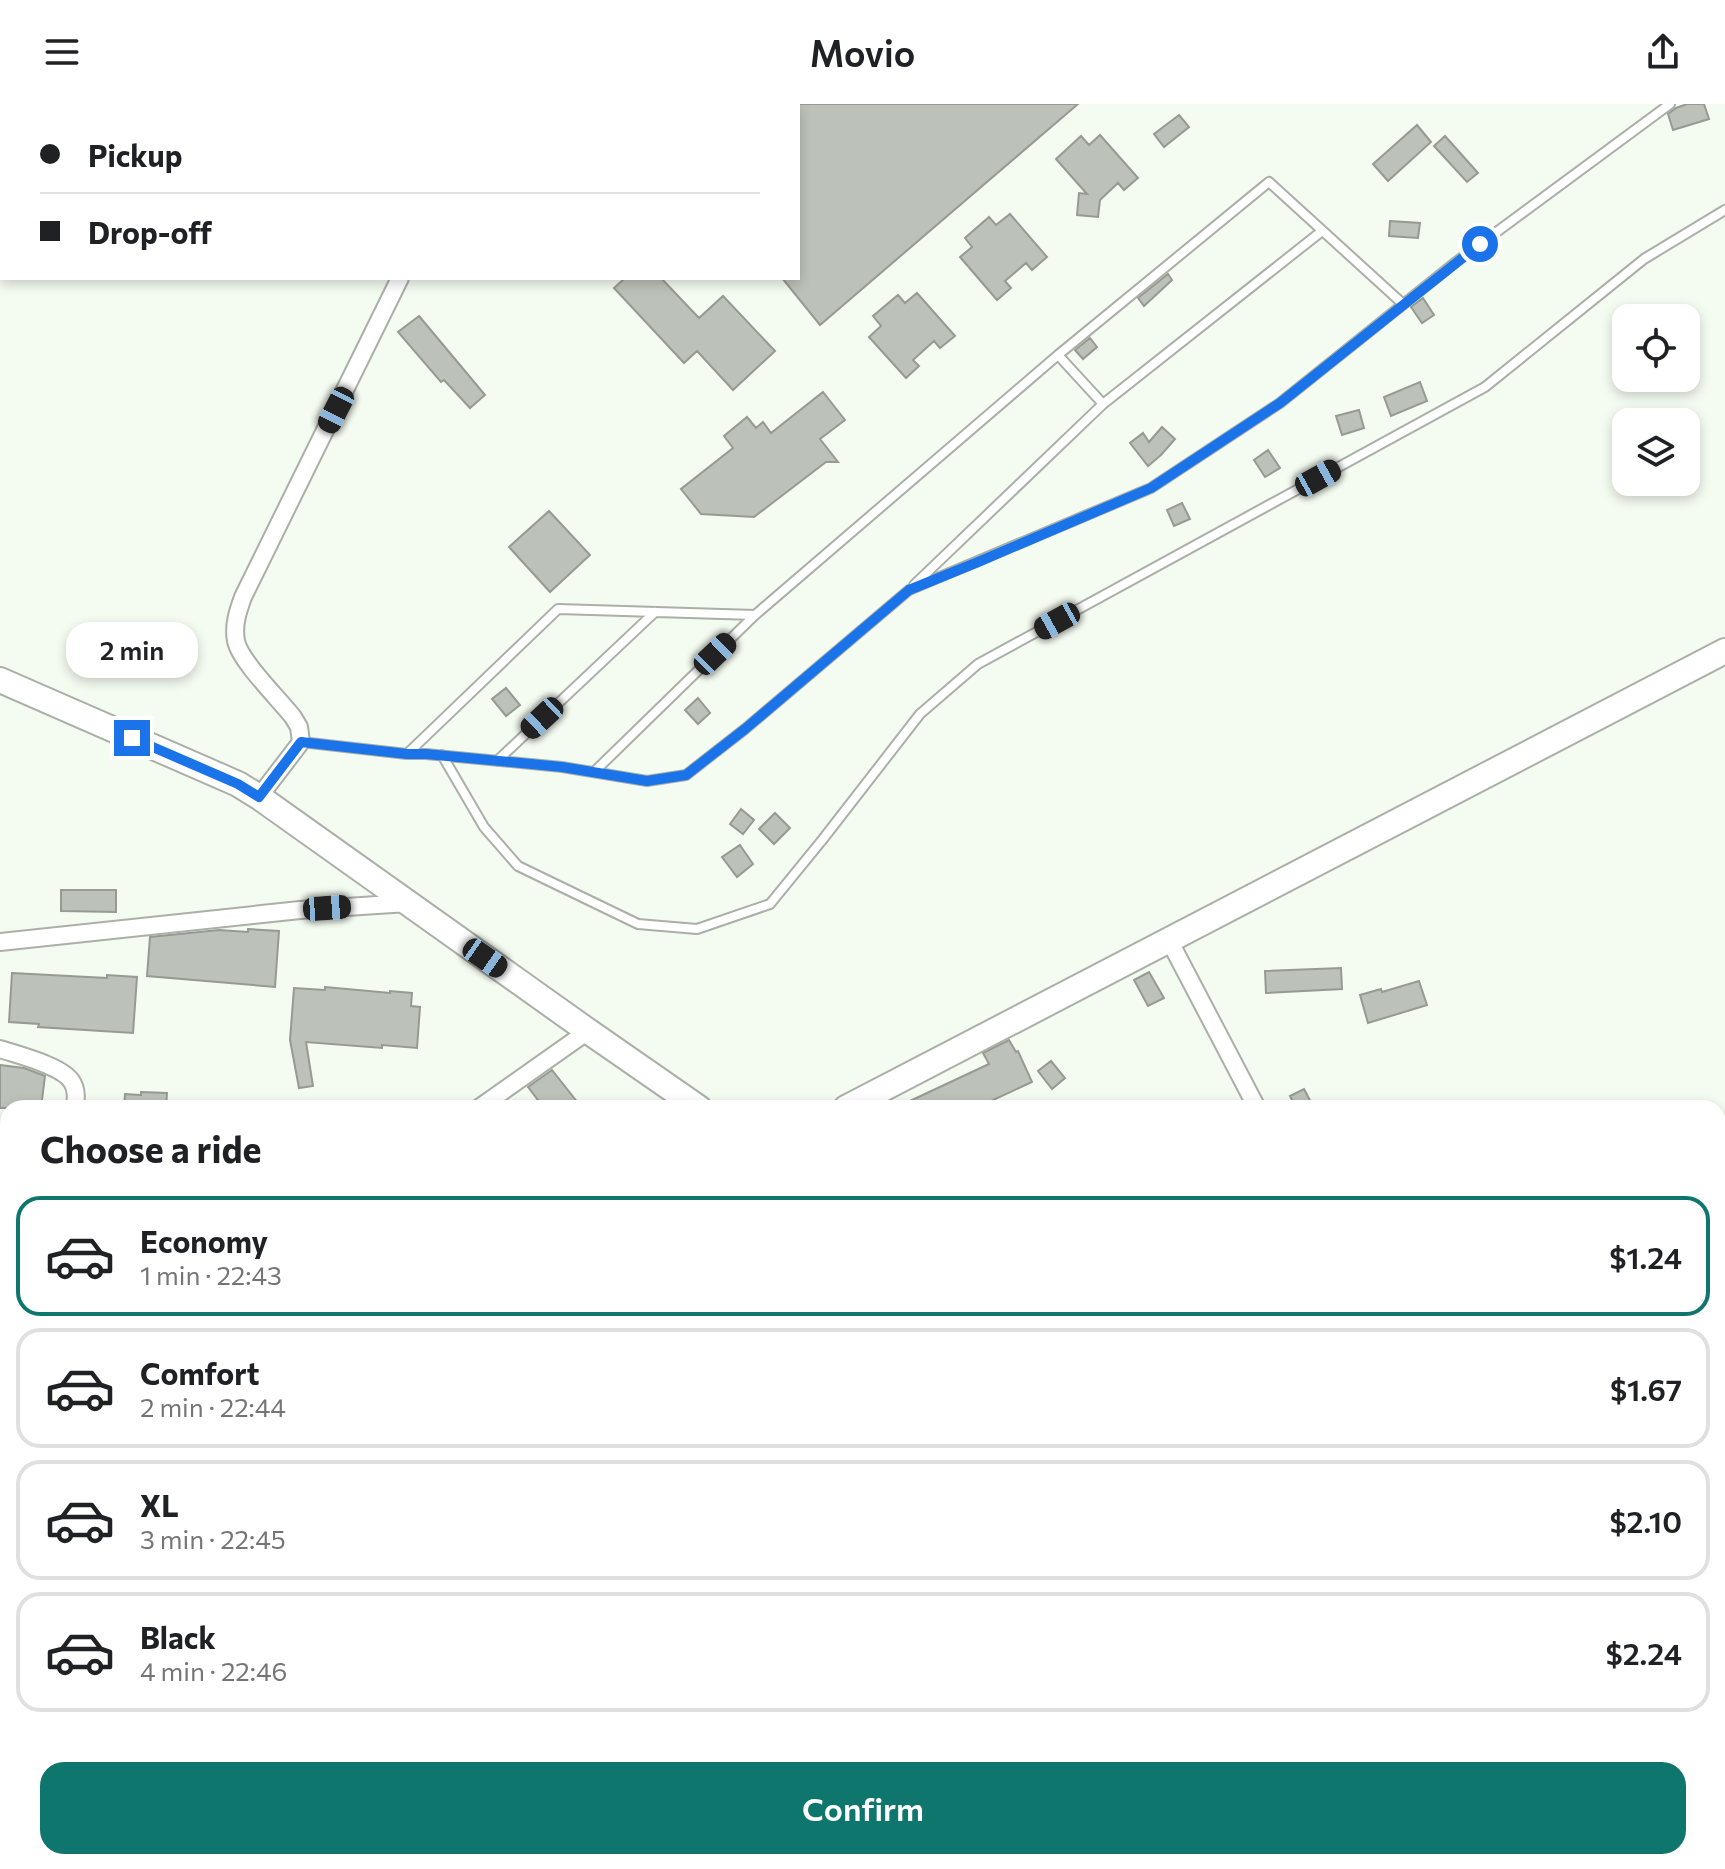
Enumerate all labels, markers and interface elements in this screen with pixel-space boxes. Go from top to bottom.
icon: menu [40,30,84,74]
text: Movio [810,30,915,74]
icon: share [1641,30,1685,74]
text: Pickup [88,136,182,173]
text: Drop-off [88,213,212,250]
route start [1462,226,1498,262]
map controls [1612,304,1700,496]
button: locate [1612,304,1700,392]
car [314,383,358,437]
button: layers [1612,408,1700,496]
car [1291,456,1345,500]
car [1030,599,1084,643]
callout: 2 min [66,622,198,678]
car [689,629,741,679]
text: 2 min [100,634,164,665]
car [516,693,568,743]
route end [114,720,150,756]
car [302,894,352,922]
car [458,934,512,982]
text: Choose a ride [40,1126,261,1170]
icon: car [44,1220,116,1292]
text: Economy [140,1222,268,1259]
text: $1.24 [1609,1238,1682,1275]
text: 1 min · 22:43 [140,1259,282,1290]
icon: car [44,1352,116,1424]
text: Comfort [140,1354,259,1391]
text: $1.67 [1610,1370,1682,1407]
text: 2 min · 22:44 [140,1391,286,1422]
icon: car [44,1484,116,1556]
text: XL [140,1486,179,1523]
text: $2.10 [1609,1502,1682,1539]
text: 3 min · 22:45 [140,1523,286,1554]
icon: car [44,1616,116,1688]
text: Black [140,1618,216,1655]
text: $2.24 [1606,1634,1682,1671]
text: 4 min · 22:46 [140,1655,287,1686]
button: Confirm [40,1762,1686,1854]

